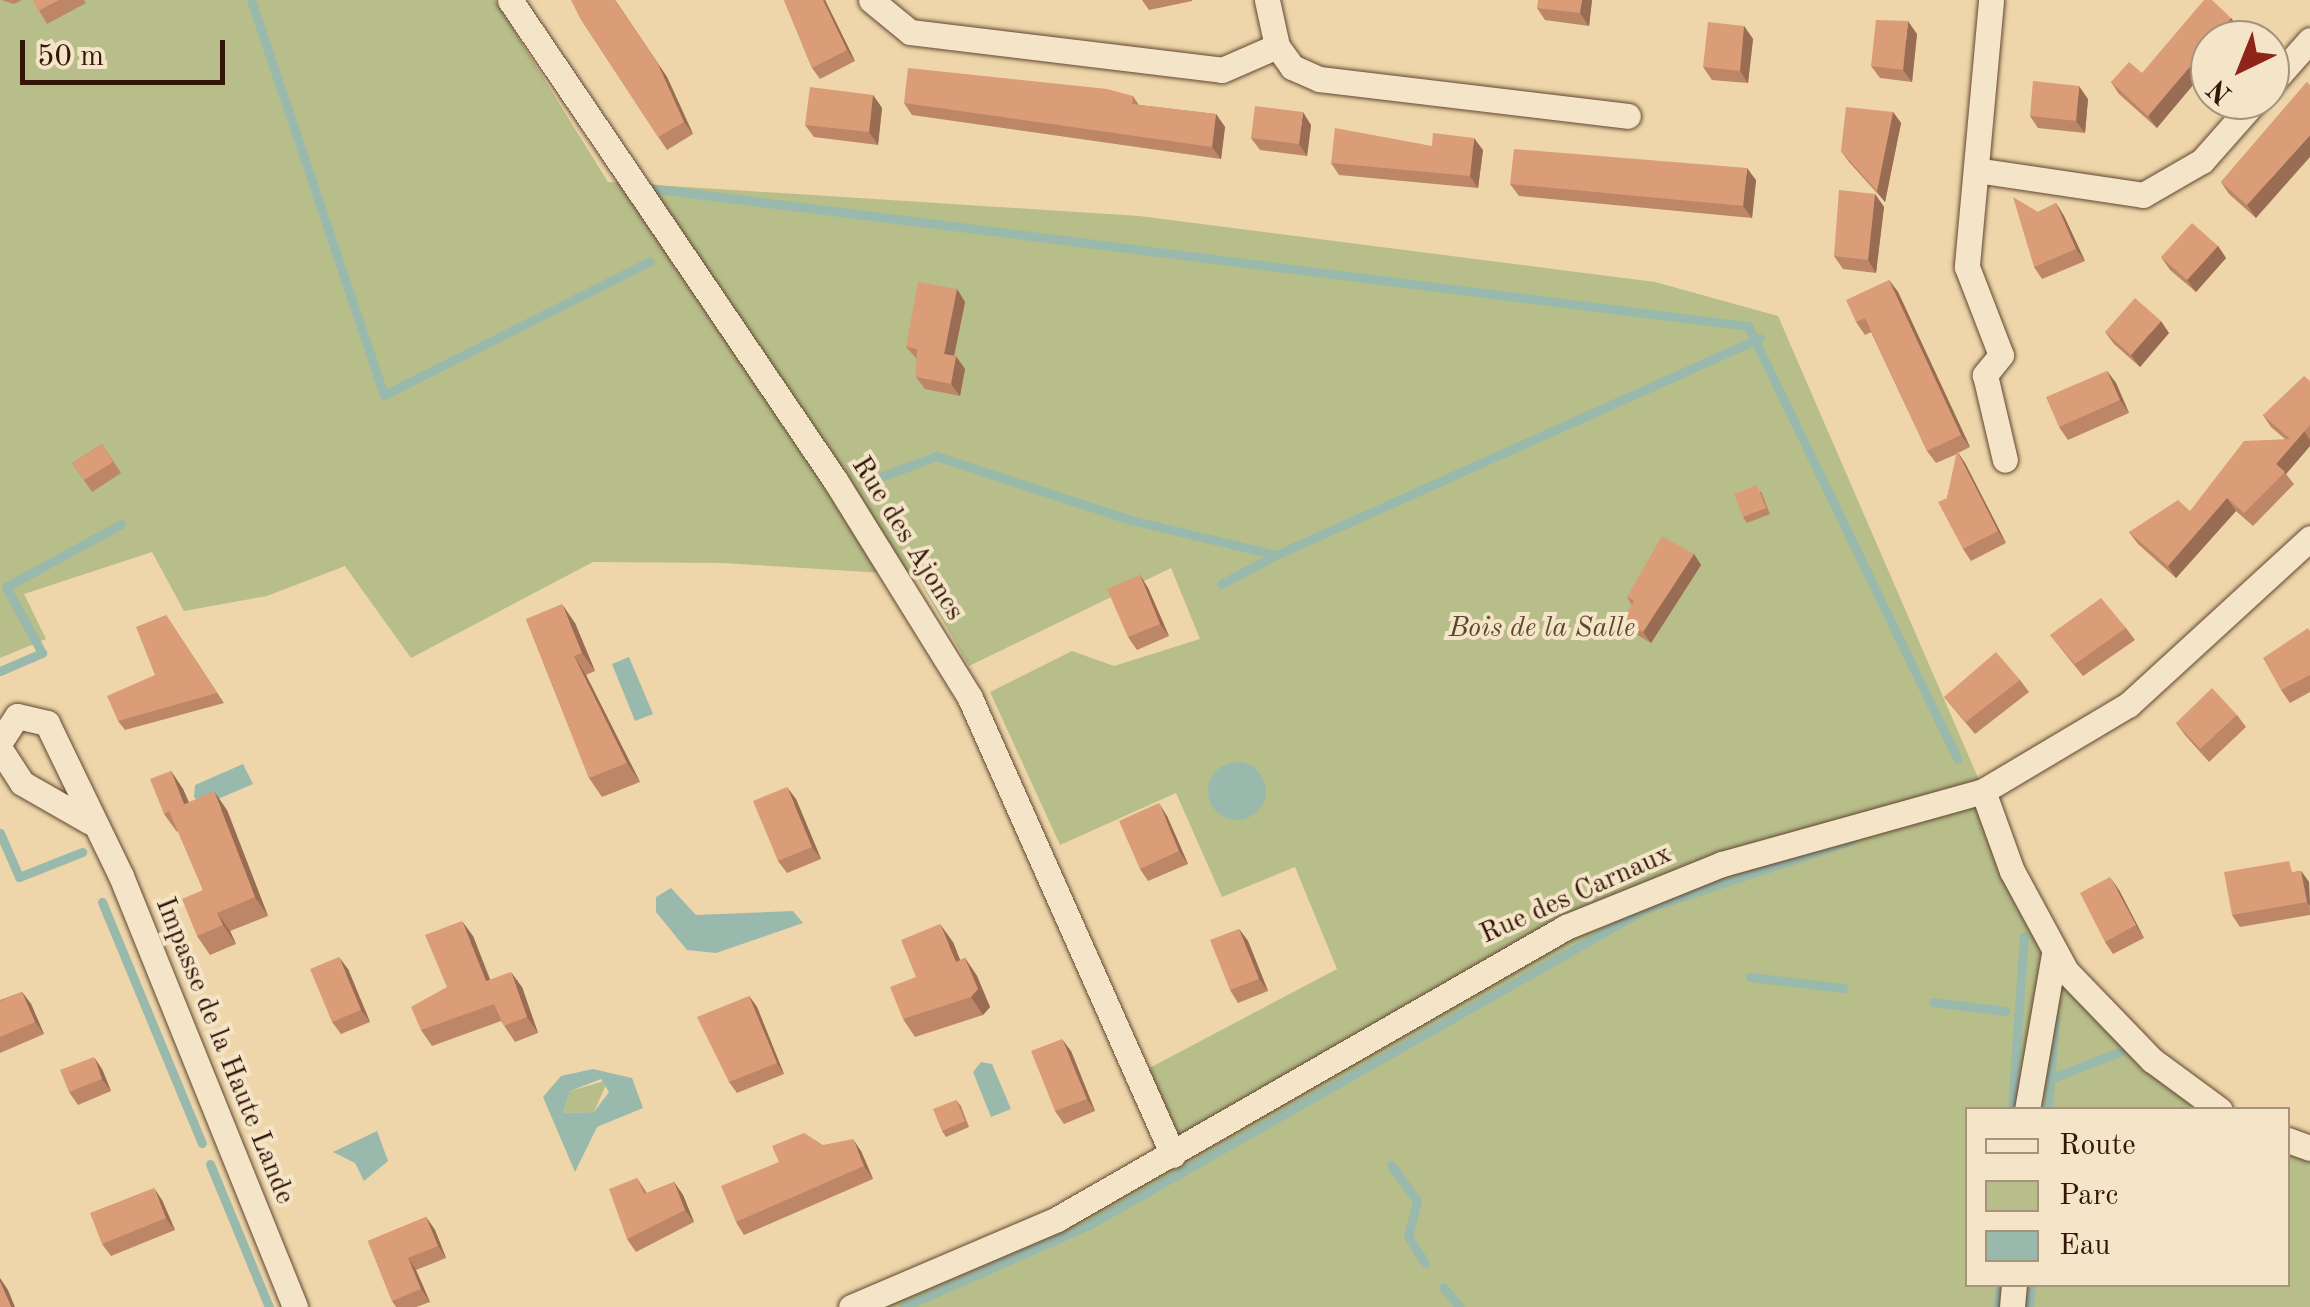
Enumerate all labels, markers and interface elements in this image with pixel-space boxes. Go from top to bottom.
scale bar [25,20,230,82]
north arrow [2190,20,2290,120]
text: 50 m [37,42,104,72]
text: N [2204,73,2238,108]
street label: Rue des Ajoncs [843,451,971,627]
park label: Bois de la Salle [1449,612,1635,646]
street label: Rue des Carnaux [1475,838,1677,952]
street label: Impasse de la Haute Lande [147,893,301,1209]
legend [1965,1107,2290,1287]
text: Route [2059,1131,2136,1161]
text: Parc [2059,1181,2118,1211]
text: Eau [2059,1231,2111,1261]

